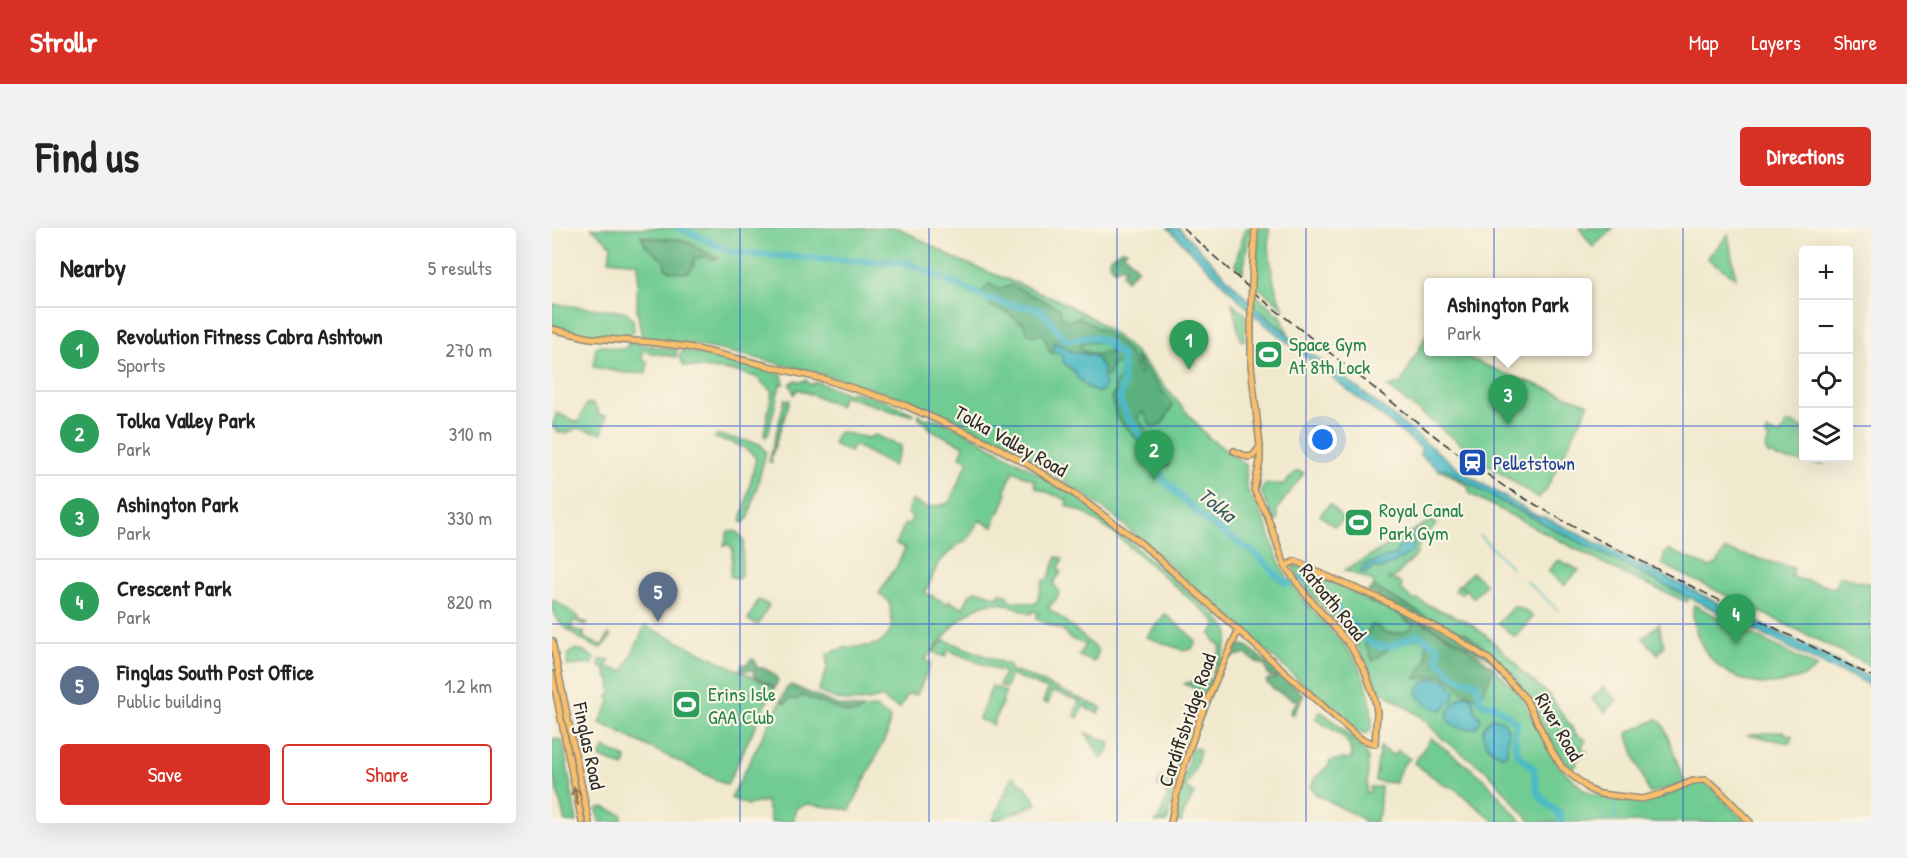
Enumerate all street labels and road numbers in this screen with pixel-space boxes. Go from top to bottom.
street label: Tolka Valley Road [950,398,1073,483]
street label: Ratoath Road [1294,557,1373,646]
street label: Cardiffsbridge Road [1151,649,1222,790]
street label: River Road [1529,688,1590,766]
street label: Finglas Road [567,699,612,792]

